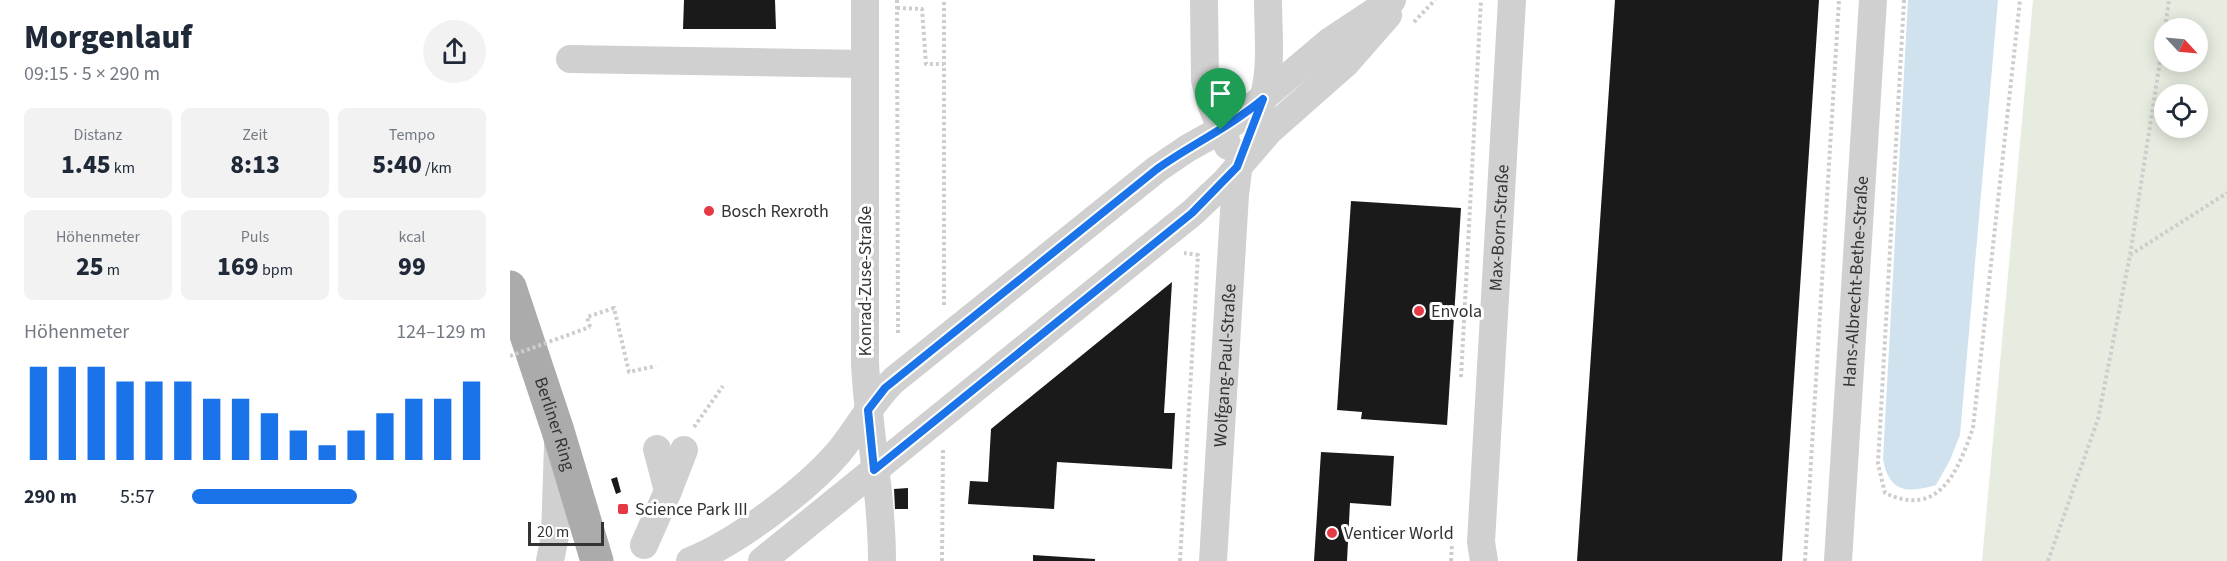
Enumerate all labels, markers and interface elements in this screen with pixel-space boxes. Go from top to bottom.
text: Morgenlauf [24,14,192,61]
north arrow [2154,18,2208,72]
map controls [2154,18,2208,138]
button: share [423,20,486,83]
text: 09:15 · 5 × 290 m [24,60,160,88]
pin [1195,68,1246,130]
icon: arrive [1204,77,1237,110]
button: locate [2154,84,2208,138]
text: Distanz [74,124,122,146]
text: Zeit [242,124,268,146]
text: Tempo [389,124,435,146]
text: 1.45 [61,146,111,183]
text: 8:13 [230,146,280,183]
text: 5:40 [372,146,422,183]
text: km [111,157,135,179]
text: /km [422,157,452,179]
street label: Max-Born-Straße [1483,164,1516,292]
street label: Hans-Albrecht-Bethe-Straße [1837,175,1875,388]
place label: Bosch Rexroth [721,199,829,224]
marker: Bosch Rexroth [702,204,716,218]
street label: Konrad-Zuse-Straße [853,206,878,356]
text: Höhenmeter [56,226,140,248]
text: Puls [241,226,269,248]
text: kcal [399,226,425,248]
text: 25 [76,248,104,285]
text: 169 [217,248,259,285]
text: 99 [398,248,426,285]
text: m [104,259,120,281]
text: bpm [259,259,293,281]
street label: Wolfgang-Paul-Straße [1208,283,1243,448]
place label: Envola [1431,299,1482,324]
marker: Envola [1412,304,1426,318]
text: Höhenmeter [24,318,129,346]
text: 124–129 m [396,318,486,346]
street label: Berliner Ring [528,374,581,474]
text: 290 m [24,483,77,511]
text: 5:57 [120,483,155,511]
place label: Science Park III [635,497,748,522]
marker: Science Park III [616,502,630,516]
scale bar [528,519,604,546]
text: 20 m [537,521,569,543]
place label: Venticer World [1344,521,1454,546]
marker: Venticer World [1325,526,1339,540]

